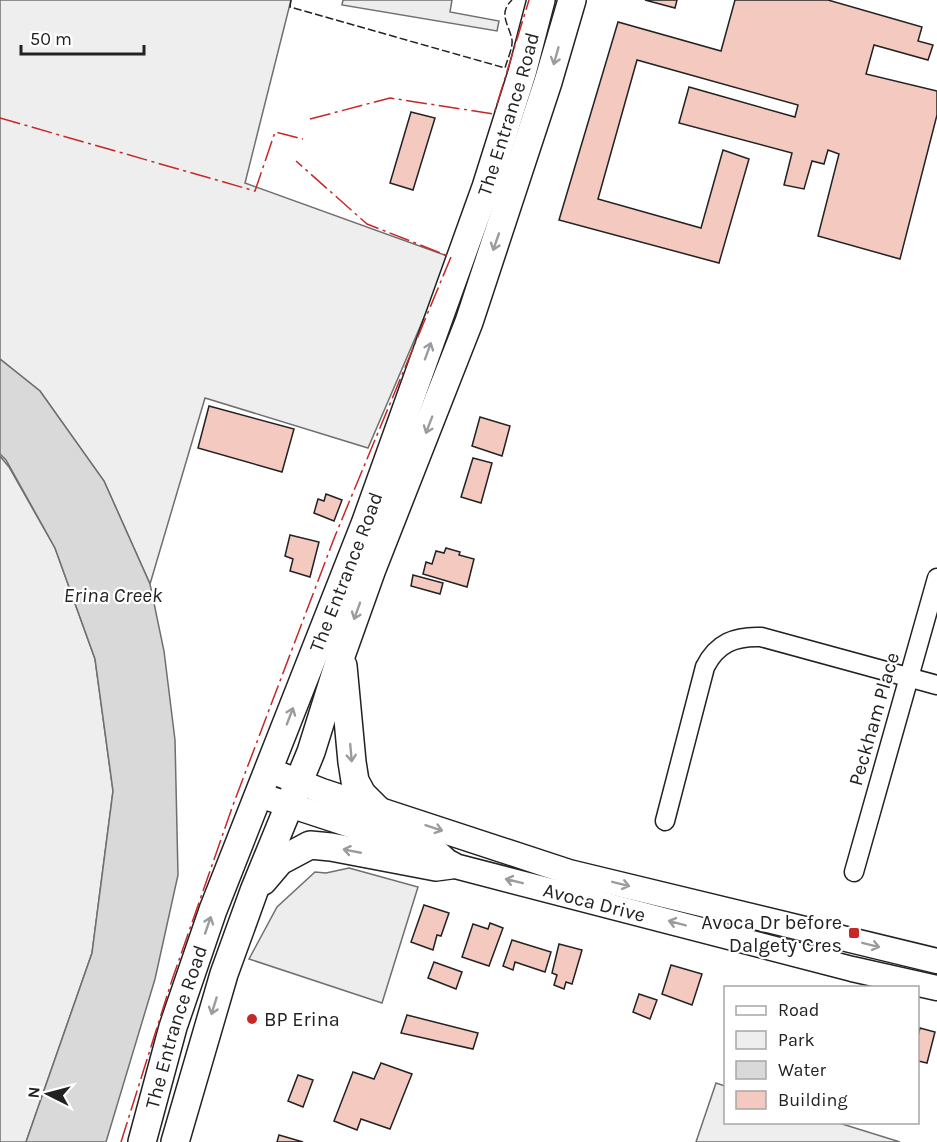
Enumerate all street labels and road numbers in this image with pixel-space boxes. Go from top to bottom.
street label: The Entrance Road [472,30,544,199]
street label: The Entrance Road [304,489,387,655]
street label: Peckham Place [844,650,904,788]
street label: Avoca Drive [541,878,648,927]
street label: The Entrance Road [140,942,212,1111]

